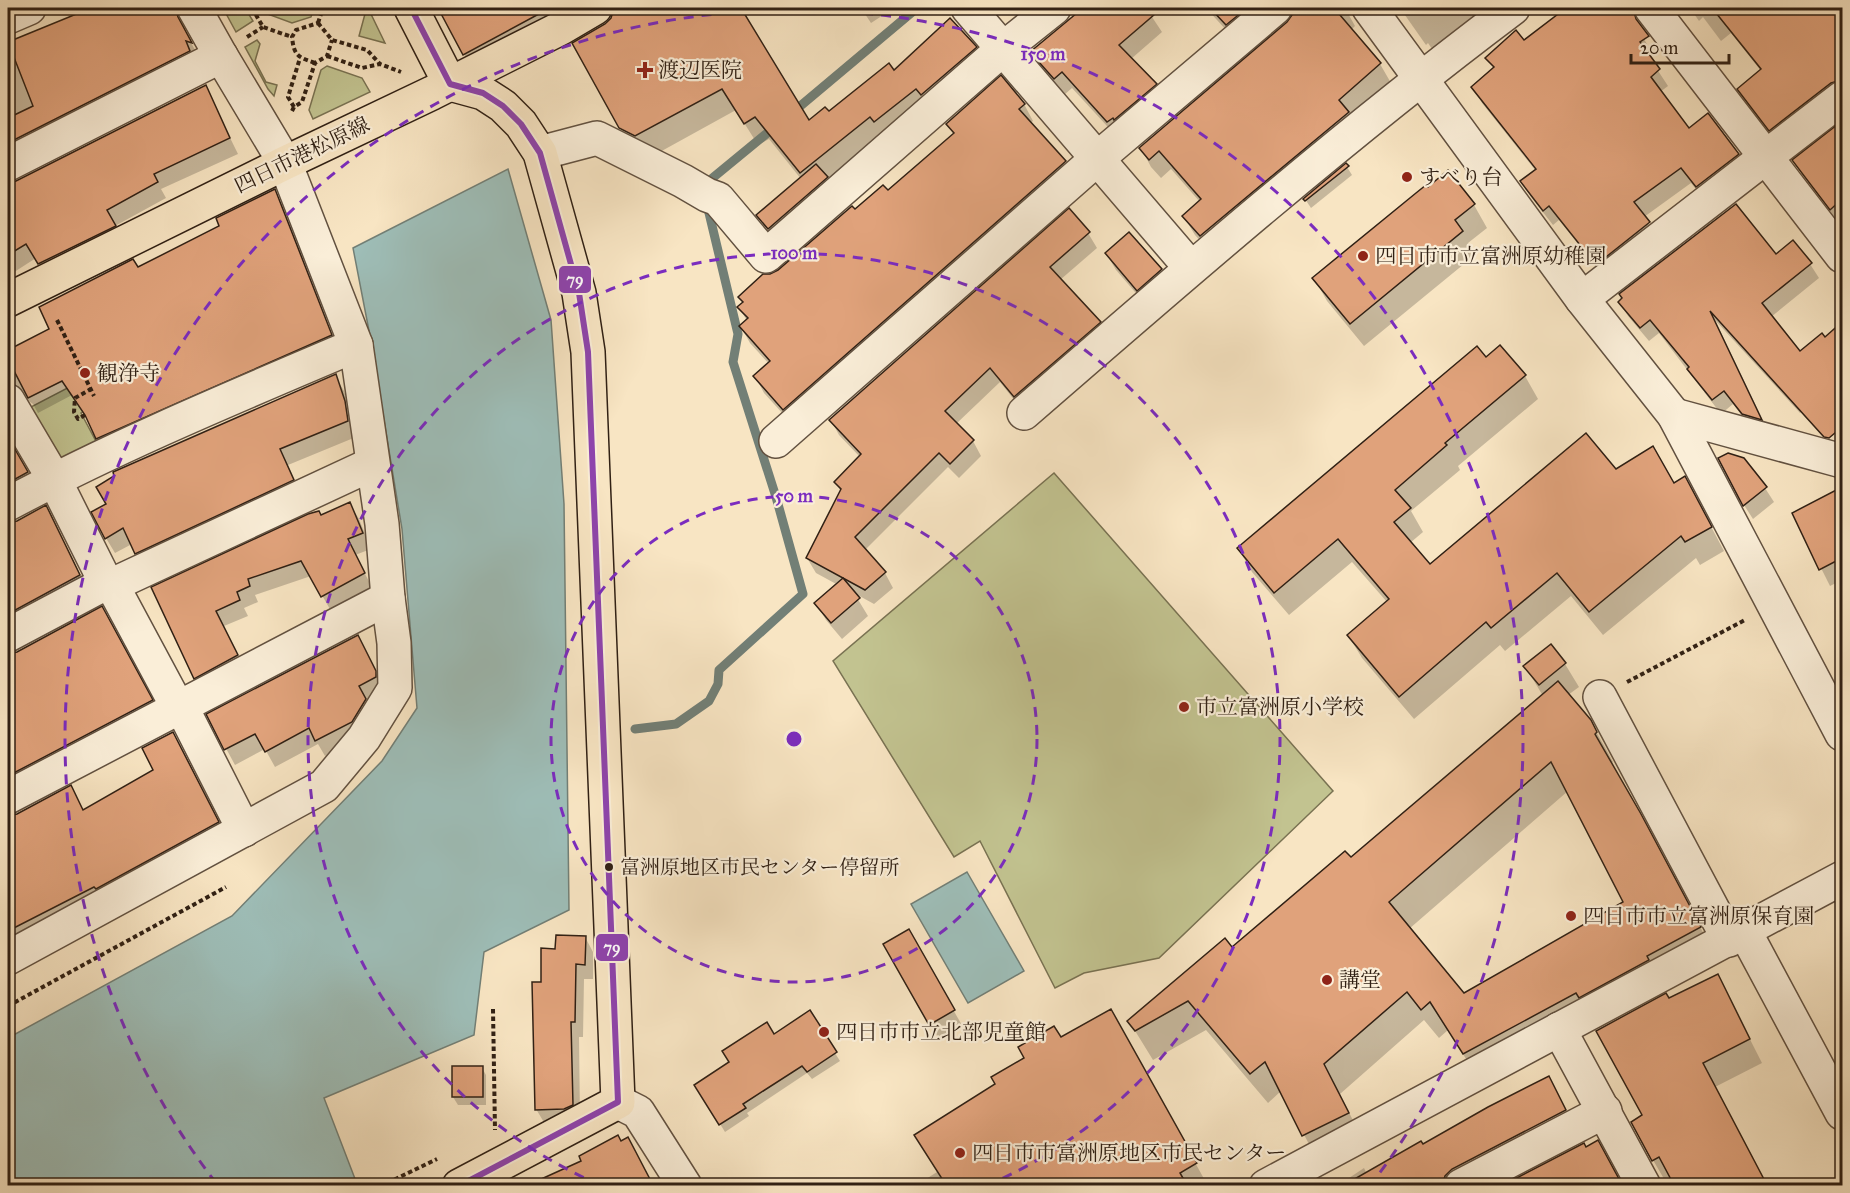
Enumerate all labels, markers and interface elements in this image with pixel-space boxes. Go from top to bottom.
scale bar [1631,27,1728,65]
text: 20 m [1640,37,1678,59]
text: 150 m [1021,43,1066,65]
place label: 渡辺医院 [658,57,742,83]
marker: 渡辺医院 [636,61,654,79]
street label: 四日市港松原線 [230,111,374,199]
place label: すべり台 [1419,164,1503,190]
marker: すべり台 [1400,170,1414,184]
text: 100 m [771,242,818,264]
place label: 四日市市立富洲原幼稚園 [1375,243,1606,269]
marker: 四日市市立富洲原幼稚園 [1356,249,1370,263]
line badge: 79 [558,265,592,294]
text: 79 [566,270,584,290]
place label: 観浄寺 [97,360,160,386]
marker: 観浄寺 [78,366,92,380]
text: 50 m [775,485,814,507]
place label: 市立富洲原小学校 [1196,694,1364,720]
marker: 市立富洲原小学校 [1177,700,1191,714]
centre of rings [784,729,804,749]
place label: 富洲原地区市民センター停留所 [620,855,899,879]
marker: 富洲原地区市民センター停留所 [603,861,615,873]
place label: 四日市市立富洲原保育園 [1583,903,1814,929]
marker: 四日市市立富洲原保育園 [1564,909,1578,923]
line badge: 79 [595,933,629,962]
text: 79 [603,938,621,958]
place label: 講堂 [1339,967,1381,993]
marker: 講堂 [1320,973,1334,987]
place label: 四日市市立北部児童館 [836,1019,1046,1045]
marker: 四日市市立北部児童館 [817,1025,831,1039]
place label: 四日市市富洲原地区市民センター [972,1140,1286,1166]
marker: 四日市市富洲原地区市民センター [953,1146,967,1160]

